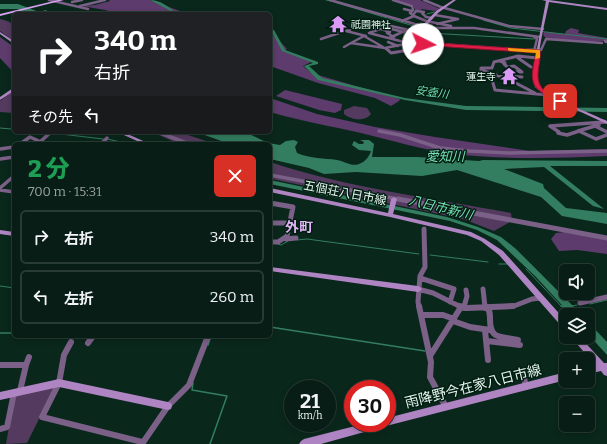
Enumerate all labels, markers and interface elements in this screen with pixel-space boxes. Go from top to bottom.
temple icon: 祇園神社 [328,14,348,34]
place label: 祇園神社 [351,19,391,31]
position arrow [402,23,444,65]
text: 340 m [94,24,177,57]
icon: right [28,28,80,80]
text: 右折 [94,62,130,84]
temple icon: 蓮生寺 [499,66,519,86]
place label: 蓮生寺 [466,71,496,83]
water label: 安壺川 [415,84,450,101]
pin [543,84,577,118]
icon: arrive [549,90,571,112]
icon: left [81,104,103,126]
text: その先 [28,108,73,126]
water label: 愛知川 [425,149,466,164]
text: 2 分 [28,155,70,183]
button: close [214,155,256,197]
street label: 五個荘八日市線 [302,178,388,208]
text: 700 m · 15:31 [28,184,102,199]
water label: 八日市新川 [408,192,476,223]
district label: 外町 [285,219,313,236]
icon: right [30,226,52,248]
text: 340 m [210,228,254,246]
text: 右折 [64,230,94,248]
map controls [559,264,595,432]
button: sound [559,264,595,300]
icon: left [30,286,52,308]
text: 260 m [210,288,254,306]
text: 左折 [64,290,94,308]
button: layers [559,308,595,344]
button: + [559,352,595,388]
street label: 雨降野今在家八日市線 [403,361,543,412]
speed limit sign: 30 [344,380,396,432]
text: 21 [300,389,320,413]
button: − [559,396,595,432]
text: km/h [298,410,322,422]

